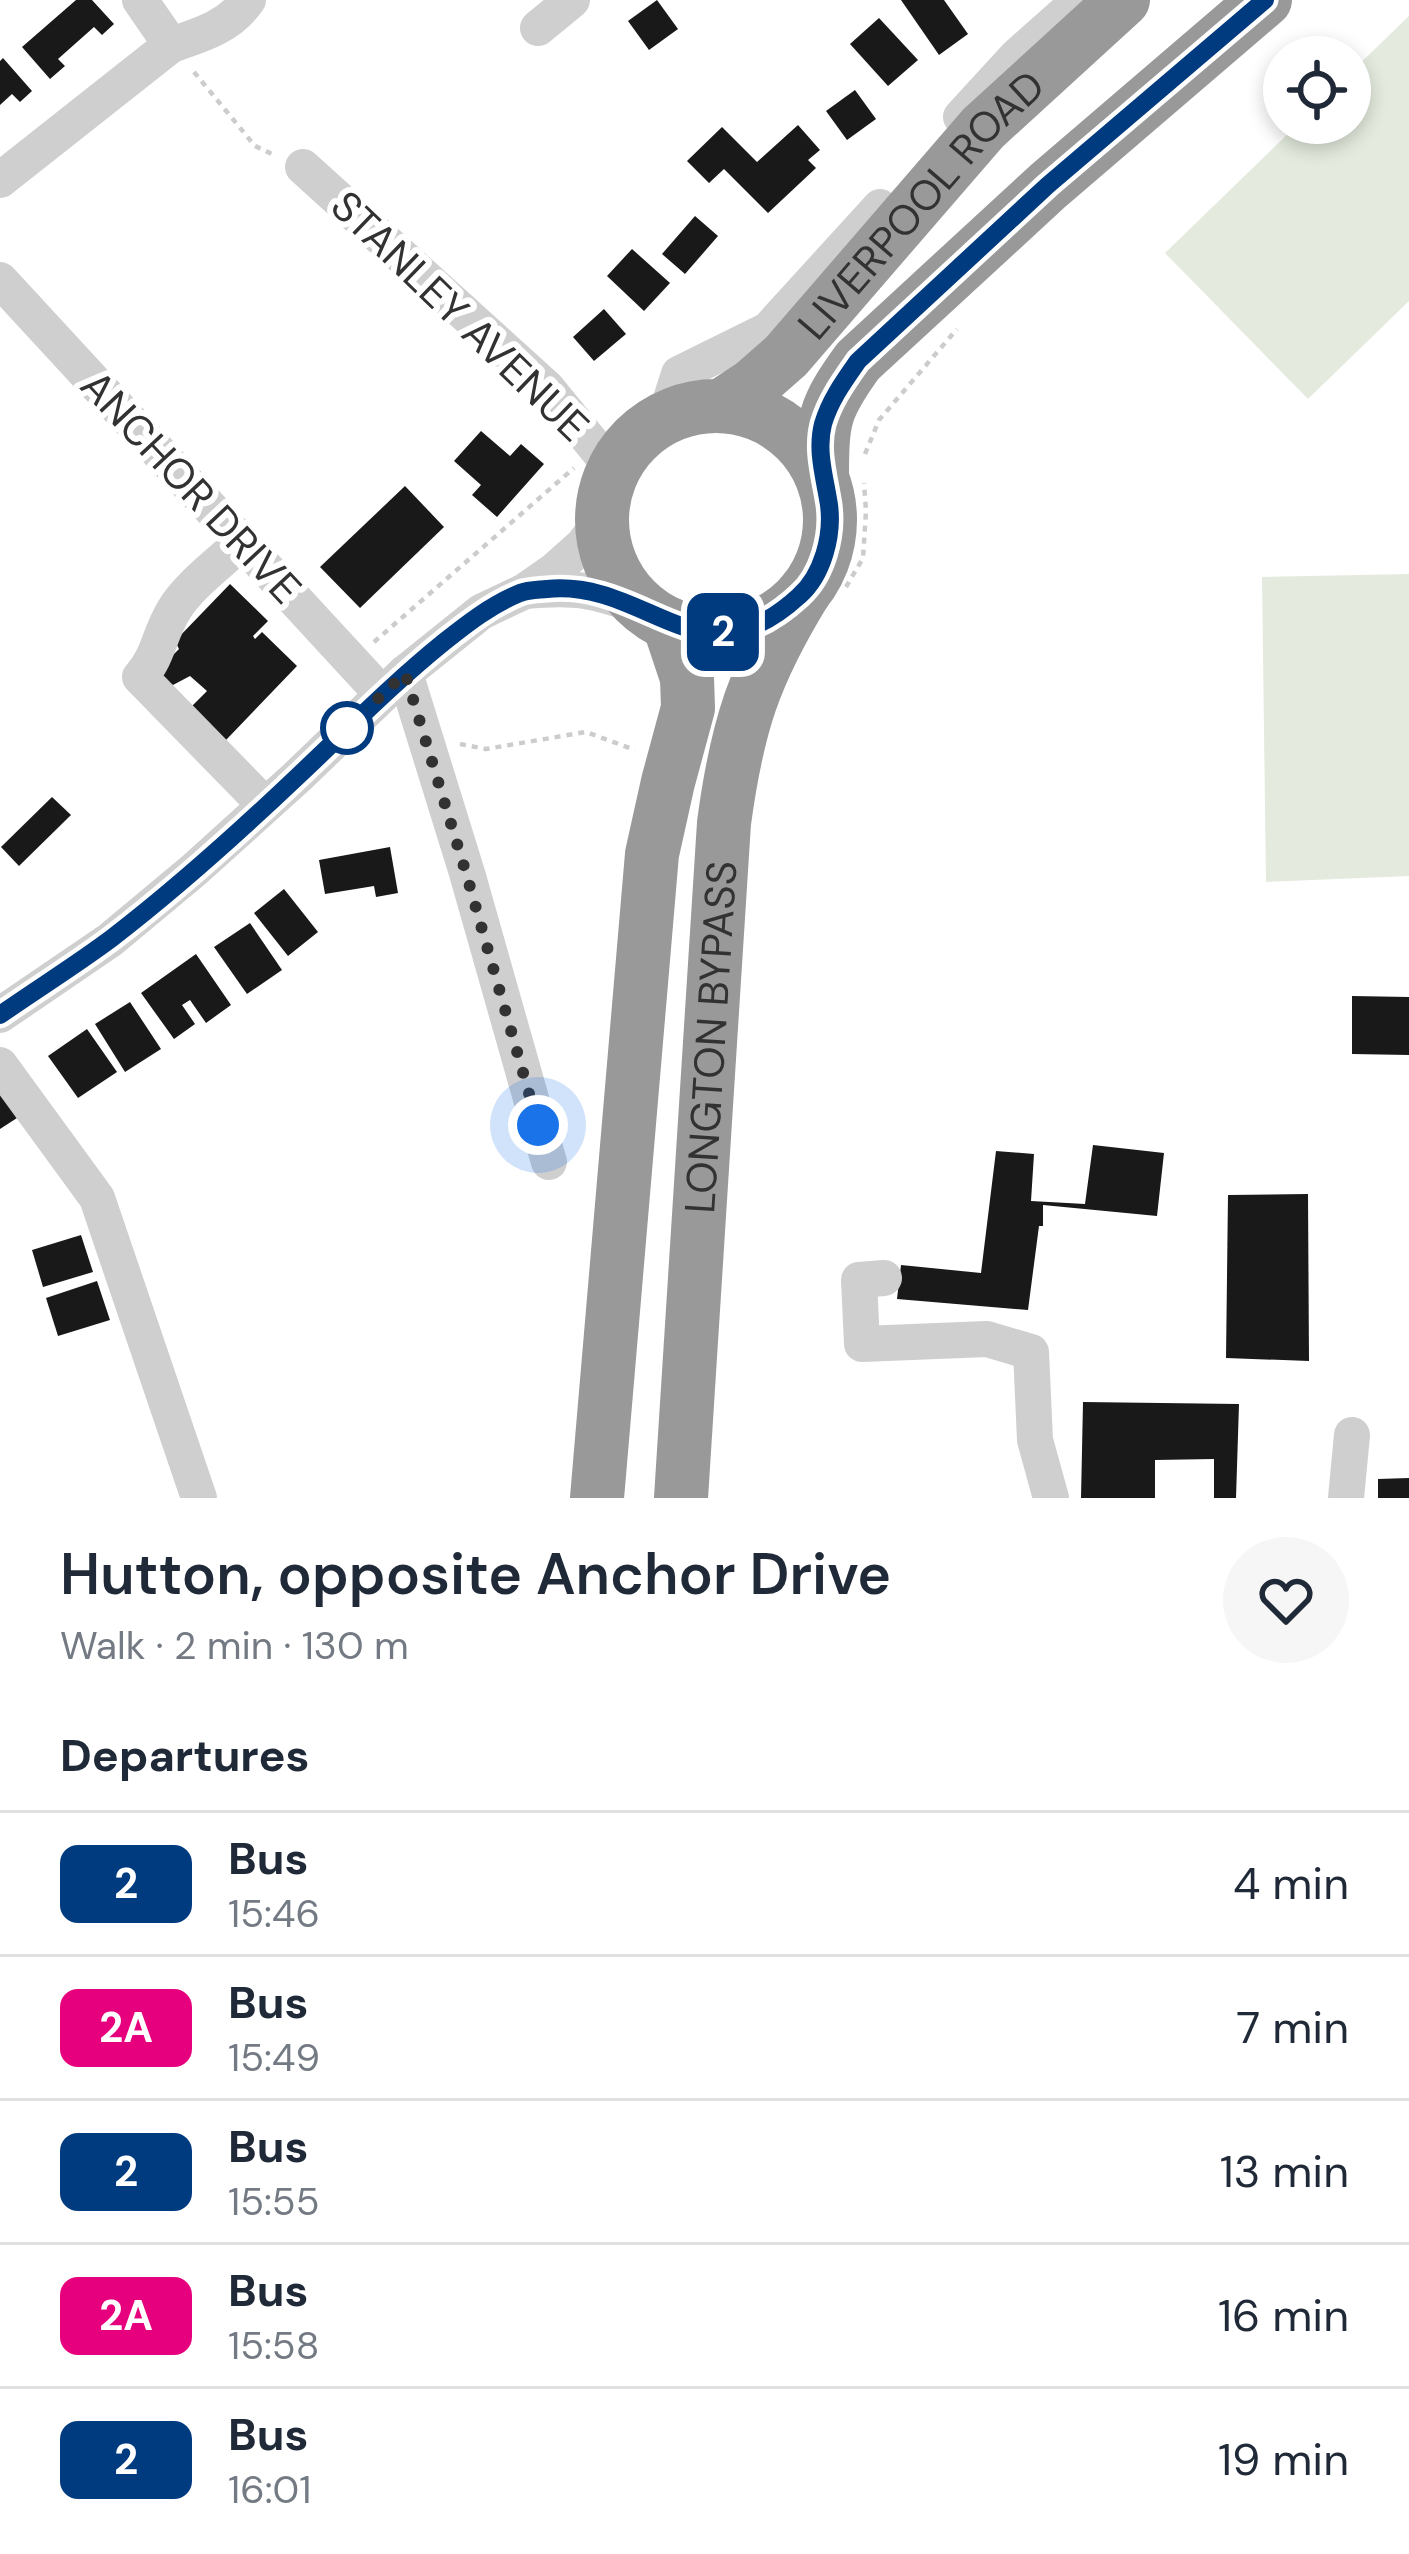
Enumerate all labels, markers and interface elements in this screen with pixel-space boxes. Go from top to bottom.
map controls [1263,36,1371,144]
button: locate [1263,36,1371,144]
street label: LIVERPOOL ROAD [785,58,1056,351]
street label: STANLEY AVENUE [319,179,601,453]
street label: ANCHOR DRIVE [69,359,313,615]
line badge: 2 [684,593,762,671]
text: 2 [711,604,735,659]
unlabelled marker [322,703,372,753]
street label: LONGTON BYPASS [672,859,749,1215]
your location [508,1095,568,1155]
text: Hutton, opposite Anchor Drive [60,1537,891,1612]
button: heart [1223,1537,1349,1663]
text: Walk · 2 min · 130 m [60,1620,409,1671]
text: Departures [60,1726,309,1785]
text: Bus [228,1829,308,1888]
text: 4 min [1233,1854,1349,1913]
text: 2 [114,1856,138,1911]
text: 15:46 [228,1888,320,1939]
text: Bus [228,1973,308,2032]
text: 7 min [1236,1998,1349,2057]
text: 2A [99,2000,153,2055]
text: 15:49 [228,2032,320,2083]
text: Bus [228,2117,308,2176]
text: 13 min [1220,2142,1349,2201]
text: 2 [114,2144,138,2199]
text: 15:55 [228,2176,319,2227]
text: Bus [228,2261,308,2320]
text: 16 min [1218,2286,1349,2345]
text: 2A [99,2288,153,2343]
text: 15:58 [228,2320,319,2371]
text: Bus [228,2405,308,2464]
text: 19 min [1218,2430,1349,2489]
text: 2 [114,2432,138,2487]
text: 16:01 [228,2464,311,2515]

